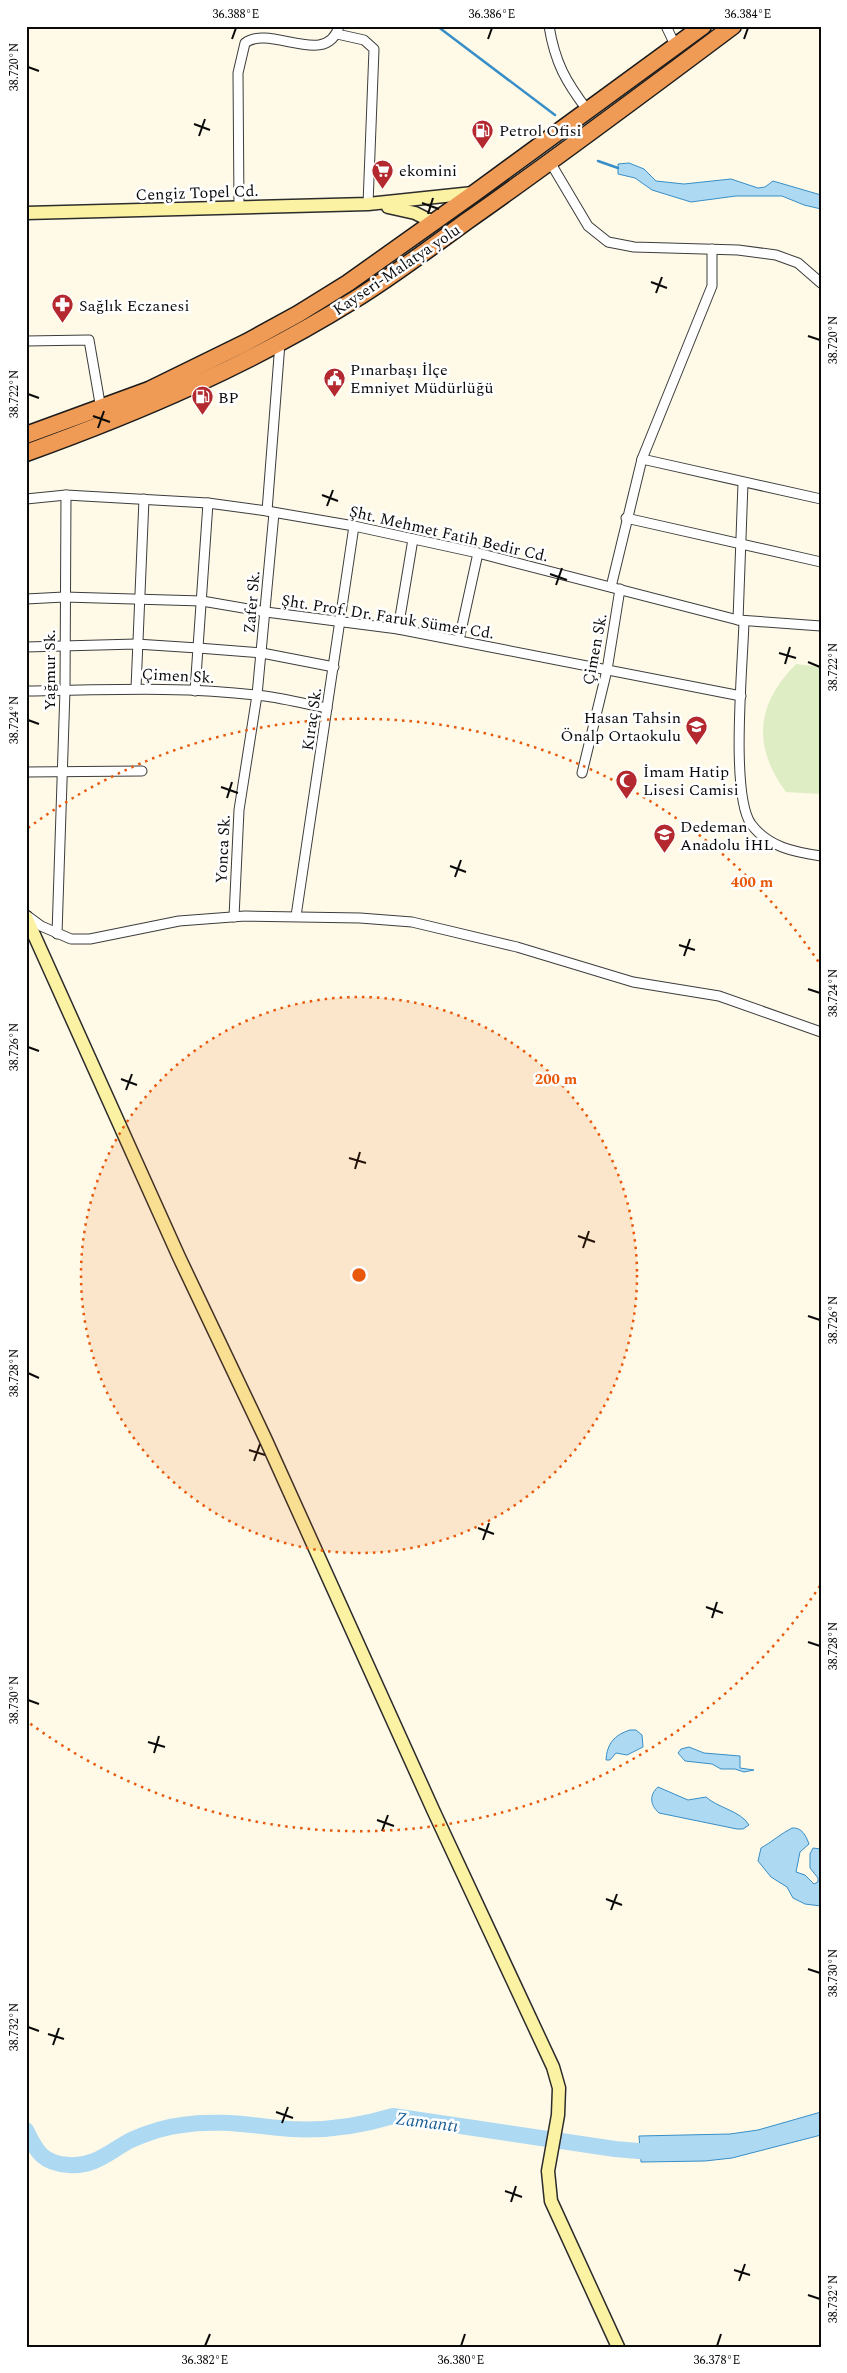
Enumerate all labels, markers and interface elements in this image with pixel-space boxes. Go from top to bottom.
text: 36.388°E [213,5,259,24]
text: 36.386°E [469,5,515,24]
text: 36.384°E [725,5,771,24]
text: 38.720°N [5,43,24,91]
fuel station icon: Petrol Ofisi [471,118,495,149]
place label: Petrol Ofisi [499,119,582,143]
supermarket icon: ekomini [371,158,395,189]
place label: ekomini [399,159,457,183]
street label: Cengiz Topel Cd. [135,179,259,207]
street label: Kayseri-Malatya yolu [328,218,465,322]
pharmacy icon: Sağlık Eczanesi [51,293,75,324]
place label: Sağlık Eczanesi [79,294,189,318]
text: 38.720°N [824,316,843,364]
place label: Pınarbaşı İlçe Emniyet Müdürlüğü [350,358,494,400]
public building icon: Pınarbaşı İlçe Emniyet Müdürlüğü [322,366,346,397]
text: 38.722°N [5,370,24,418]
fuel station icon: BP [190,385,214,416]
place label: BP [218,386,239,410]
street label: Şht. Mehmet Fatih Bedir Cd. [347,499,551,569]
street label: Zafer Sk. [237,570,267,634]
street label: Şht. Prof. Dr. Faruk Sümer Cd. [280,588,496,646]
street label: Çimen Sk. [576,611,614,687]
street label: Yağmur Sk. [38,630,62,710]
text: 38.722°N [824,643,843,691]
street label: Çimen Sk. [141,662,215,690]
street label: Kıraç Sk. [296,686,328,752]
text: 38.724°N [5,696,24,744]
place label: Hasan Tahsin Önalp Ortaokulu [561,706,681,748]
school or university icon: Hasan Tahsin Önalp Ortaokulu [685,714,709,745]
place label: İmam Hatip Lisesi Camisi [643,760,739,802]
mosque icon: İmam Hatip Lisesi Camisi [615,768,639,799]
street label: Yonca Sk. [209,814,237,884]
place label: Dedeman Anadolu İHL [680,815,774,857]
school or university icon: Dedeman Anadolu İHL [652,823,676,854]
text: 400 m [731,871,774,894]
text: 38.724°N [824,969,843,1017]
text: 38.726°N [5,1023,24,1071]
text: 200 m [535,1068,578,1091]
centre of rings [350,1266,368,1284]
text: 38.726°N [824,1296,843,1344]
text: 38.728°N [5,1349,24,1397]
text: 38.728°N [824,1622,843,1670]
text: 38.730°N [5,1676,24,1724]
text: 38.730°N [824,1949,843,1997]
text: 38.732°N [5,2003,24,2051]
water label: Zamantı [394,2105,460,2140]
text: 38.732°N [824,2275,843,2323]
text: 36.382°E [182,2351,228,2370]
text: 36.380°E [438,2351,484,2370]
text: 36.378°E [694,2351,740,2370]

